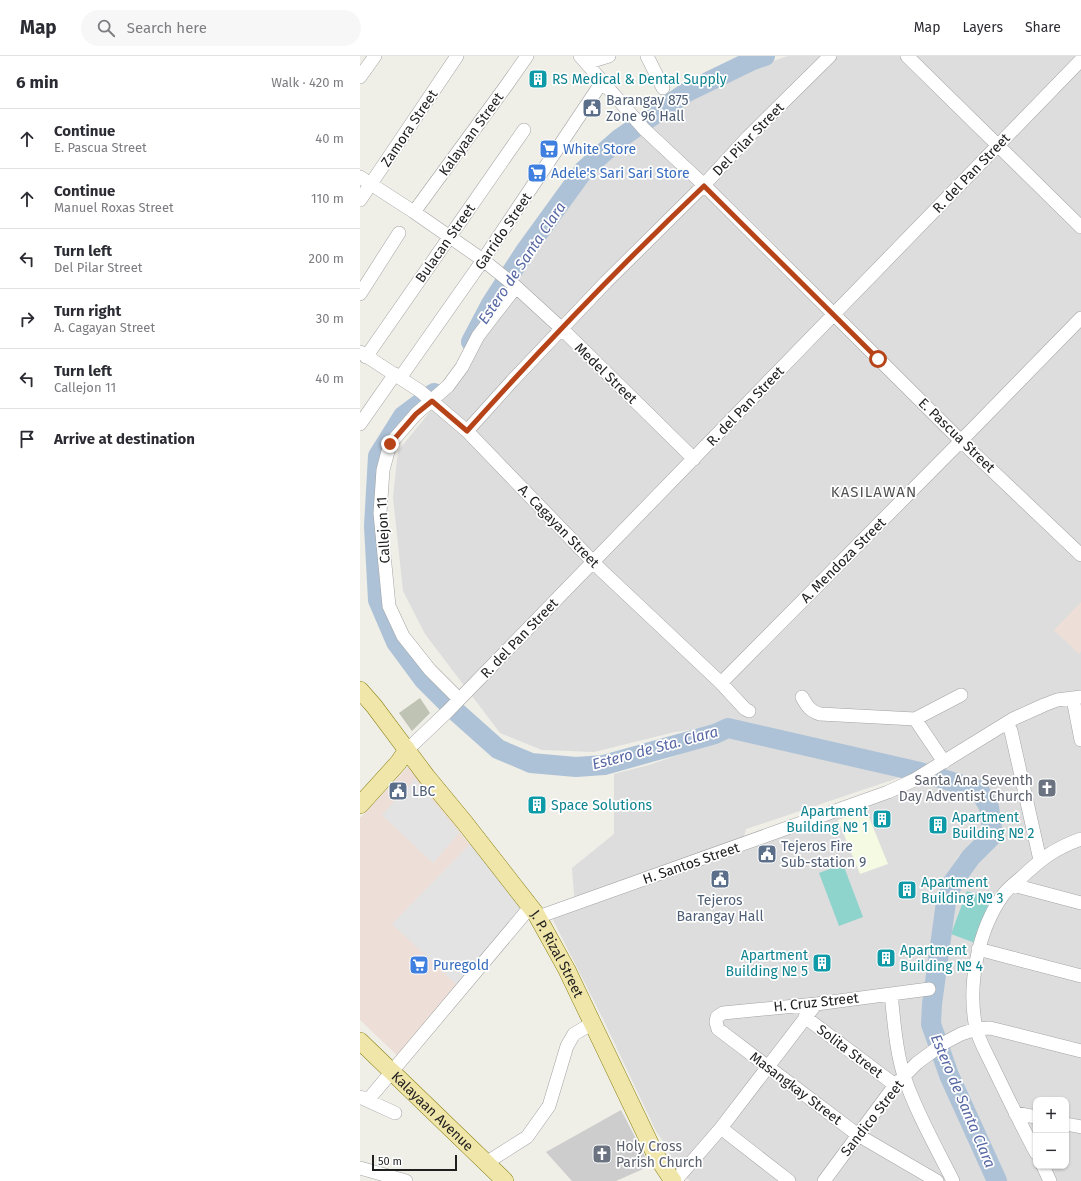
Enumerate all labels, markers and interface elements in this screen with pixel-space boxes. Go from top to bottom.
search box [81,10,361,46]
text: Map [20,16,57,39]
icon: search [95,17,117,39]
text: Search here [127,19,207,37]
text: Map [914,19,940,36]
text: Layers [962,19,1003,36]
text: Share [1025,19,1061,36]
building icon: RS Medical & Dental Supply [527,68,549,90]
place label: RS Medical & Dental Supply [552,71,727,88]
text: 6 min [16,72,59,93]
text: Walk · 420 m [271,75,344,90]
street label: Zamora Street [377,86,442,170]
street label: Kalayaan Street [435,89,508,179]
place label: Barangay 875 Zone 96 Hall [606,92,688,125]
public building icon: Barangay 875 Zone 96 Hall [581,97,603,119]
street label: Del Pilar Street [709,98,788,180]
text: Continue [54,122,115,140]
icon: ahead [16,128,38,150]
street label: R. del Pan Street [929,129,1014,217]
text: 40 m [315,131,344,146]
supermarket icon: White Store [538,138,560,160]
text: E. Pascua Street [54,140,147,155]
place label: White Store [563,141,636,158]
supermarket icon: Adele's Sari Sari Store [526,162,548,184]
place label: Adele's Sari Sari Store [551,165,690,182]
text: Continue [54,182,115,200]
icon: ahead [16,188,38,210]
street label: Garrido Street [471,189,536,273]
text: 110 m [311,191,344,206]
water label: Estero de Santa Clara [474,199,570,327]
text: Manuel Roxas Street [54,200,174,215]
street label: Bulacan Street [412,200,479,286]
text: Turn left [54,242,112,260]
icon: left [16,248,38,270]
text: 200 m [308,251,344,266]
text: Del Pilar Street [54,260,142,275]
text: Turn right [54,302,121,320]
icon: right [16,308,38,330]
text: 30 m [316,311,344,326]
text: A. Cagayan Street [54,320,155,335]
street label: Medel Street [571,339,641,408]
route start [869,350,887,368]
text: Turn left [54,362,112,380]
street label: R. del Pan Street [703,362,788,450]
icon: left [16,368,38,390]
text: 40 m [315,371,344,386]
text: Callejon 11 [54,380,116,395]
street label: E. Pascua Street [915,395,999,477]
icon: arrive [16,428,38,450]
text: Arrive at destination [54,430,195,448]
route end [381,435,399,453]
street label: A. Cagayan Street [515,481,603,572]
district label: KASILAWAN [831,483,917,501]
street label: Callejon 11 [373,496,394,564]
street label: A. Mendoza Street [797,514,890,607]
street label: R. del Pan Street [477,594,562,682]
water label: Estero de Sta. Clara [590,723,720,773]
place label: Santa Ana Seventh Day Adventist Church [899,772,1033,805]
church icon: Santa Ana Seventh Day Adventist Church [1036,777,1058,799]
public building icon: LBC [387,780,409,802]
place label: LBC [412,783,435,800]
building icon: Space Solutions [526,794,548,816]
place label: Space Solutions [551,797,653,814]
place label: Apartment Building № 1 [786,803,869,836]
building icon: Apartment Building № 1 [871,808,893,830]
place label: Apartment Building № 2 [952,809,1035,842]
building icon: Apartment Building № 2 [927,814,949,836]
place label: Tejeros Fire Sub-station 9 [781,838,866,871]
street label: H. Santos Street [641,839,743,888]
public building icon: Tejeros Fire Sub-station 9 [756,843,778,865]
public building icon: Tejeros Barangay Hall [709,868,731,890]
place label: Apartment Building № 3 [921,874,1004,907]
building icon: Apartment Building № 3 [896,879,918,901]
place label: Tejeros Barangay Hall [676,892,764,925]
street label: J. P. Rizal Street [527,907,587,1001]
place label: Apartment Building № 4 [900,942,984,975]
place label: Apartment Building № 5 [725,947,809,980]
building icon: Apartment Building № 4 [875,947,897,969]
building icon: Apartment Building № 5 [811,952,833,974]
supermarket icon: Puregold [408,954,430,976]
place label: Puregold [433,957,489,974]
street label: H. Cruz Street [773,989,860,1015]
street label: Solita Street [813,1021,887,1082]
water label: Estero de Santa Clara [927,1032,999,1170]
street label: Masangkay Street [746,1048,846,1129]
street label: Kalayaan Avenue [388,1068,477,1155]
street label: Sandico Street [837,1076,908,1160]
map controls [1033,1097,1069,1169]
button: + [1033,1097,1069,1133]
button: − [1033,1133,1069,1169]
place label: Holy Cross Parish Church [616,1138,703,1171]
church icon: Holy Cross Parish Church [591,1143,613,1165]
scale bar [372,1153,457,1172]
text: 50 m [378,1155,402,1168]

